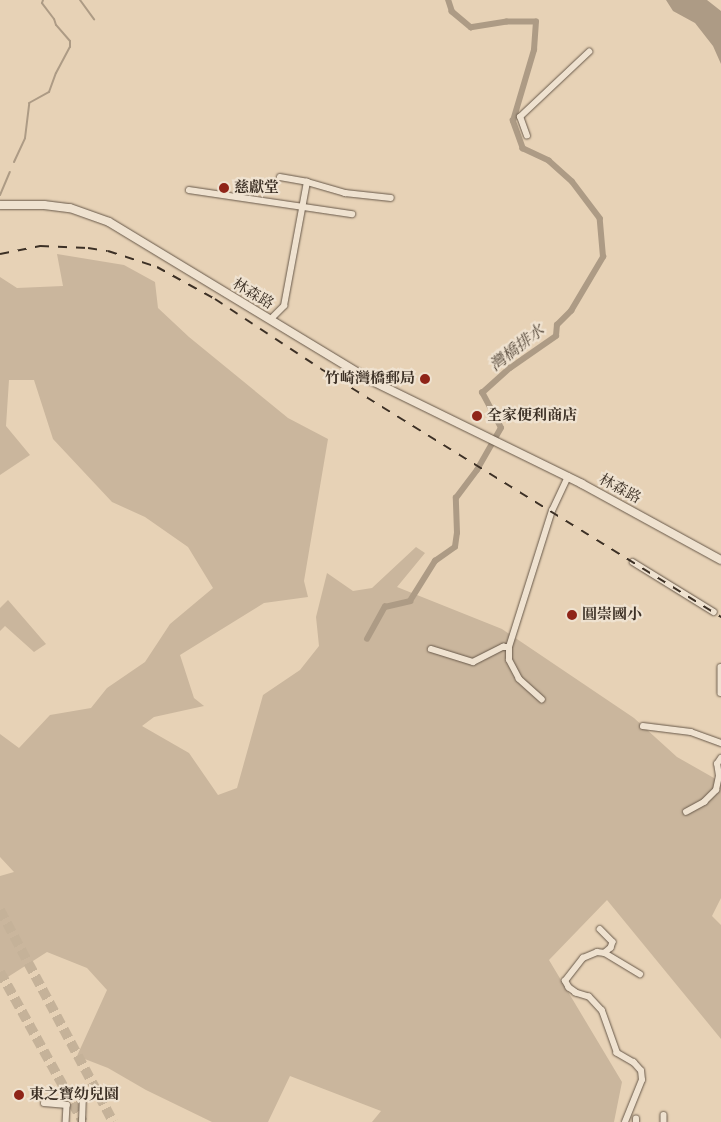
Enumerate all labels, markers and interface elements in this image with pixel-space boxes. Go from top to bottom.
place label: 慈獻堂 [234,179,279,197]
marker: 慈獻堂 [218,182,230,194]
street label: 林森路 [229,275,277,313]
water label: 灣橋排水 [486,321,548,375]
place label: 竹崎灣橋郵局 [325,370,415,388]
marker: 竹崎灣橋郵局 [419,373,431,385]
place label: 全家便利商店 [487,407,577,425]
marker: 全家便利商店 [471,410,483,422]
street label: 林森路 [596,470,644,508]
place label: 圓崇國小 [582,606,642,624]
marker: 圓崇國小 [566,609,578,621]
place label: 東之寶幼兒園 [29,1086,119,1104]
marker: 東之寶幼兒園 [13,1089,25,1101]

